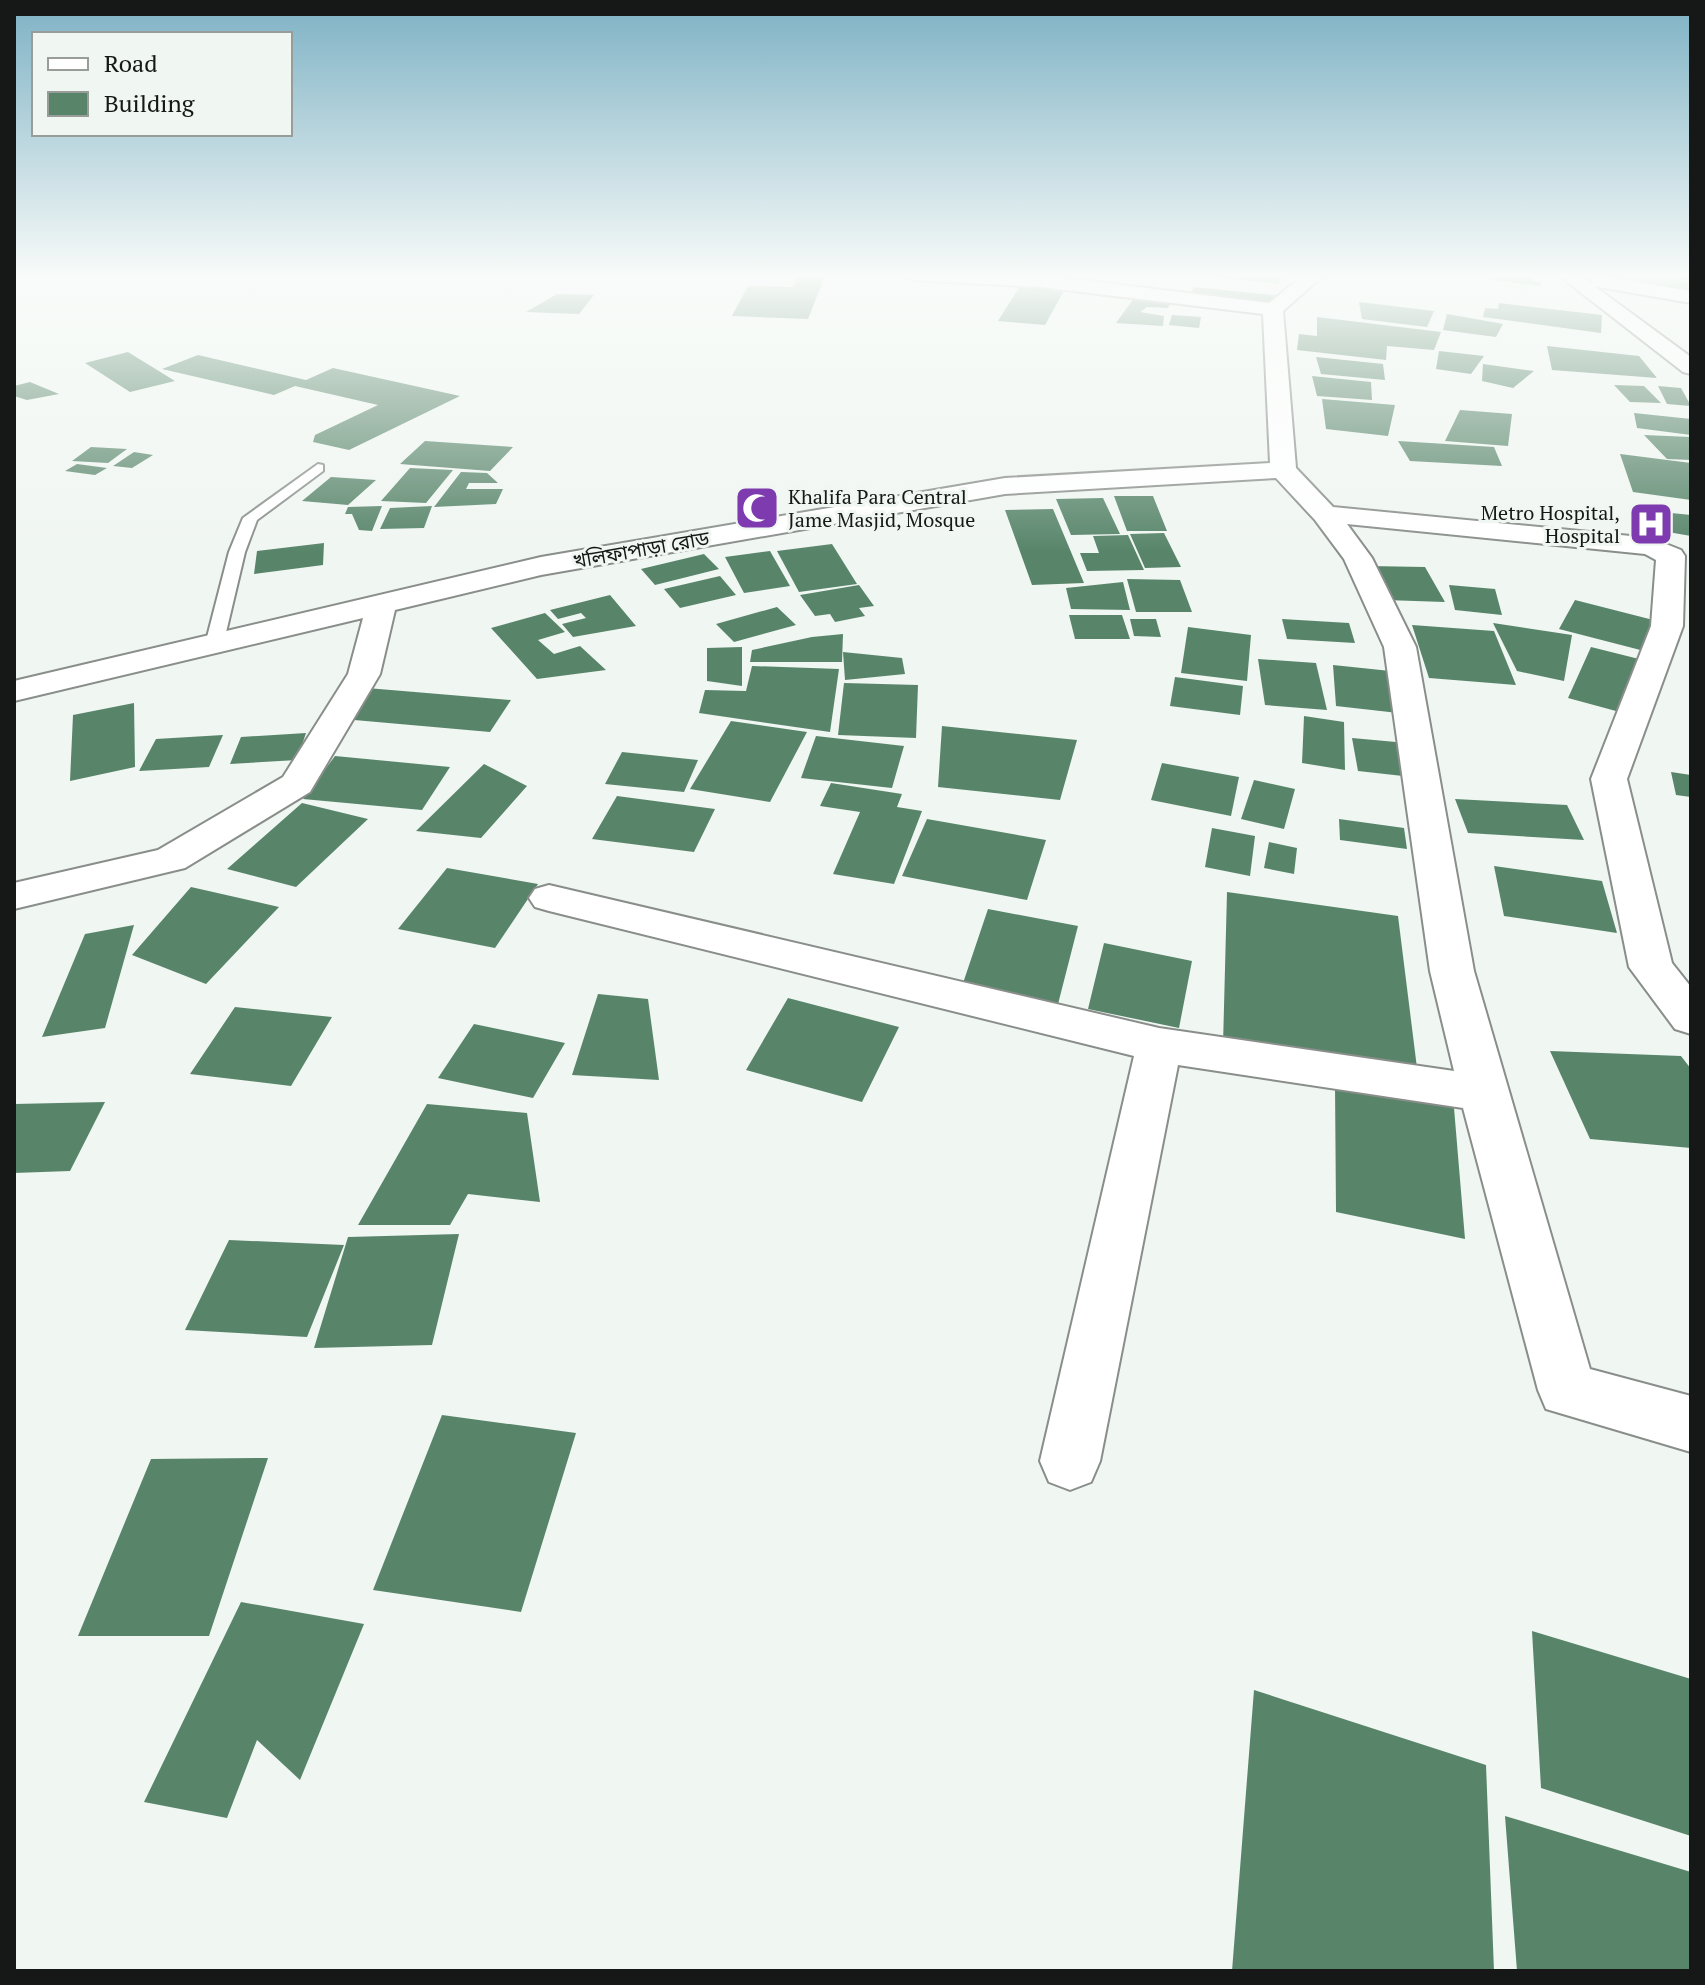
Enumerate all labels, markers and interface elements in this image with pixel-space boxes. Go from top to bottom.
legend [32,32,292,136]
text: Road [104,47,158,79]
text: Building [104,87,195,119]
place label: Khalifa Para Central Jame Masjid, Mosque [788,483,975,533]
mosque icon: Khalifa Para Central Jame Masjid, Mosque [733,484,781,532]
place label: Metro Hospital, Hospital [1481,499,1620,549]
hospital icon: Metro Hospital, Hospital [1627,500,1675,548]
street label: খলিফাপাড়া রোড [571,524,712,574]

